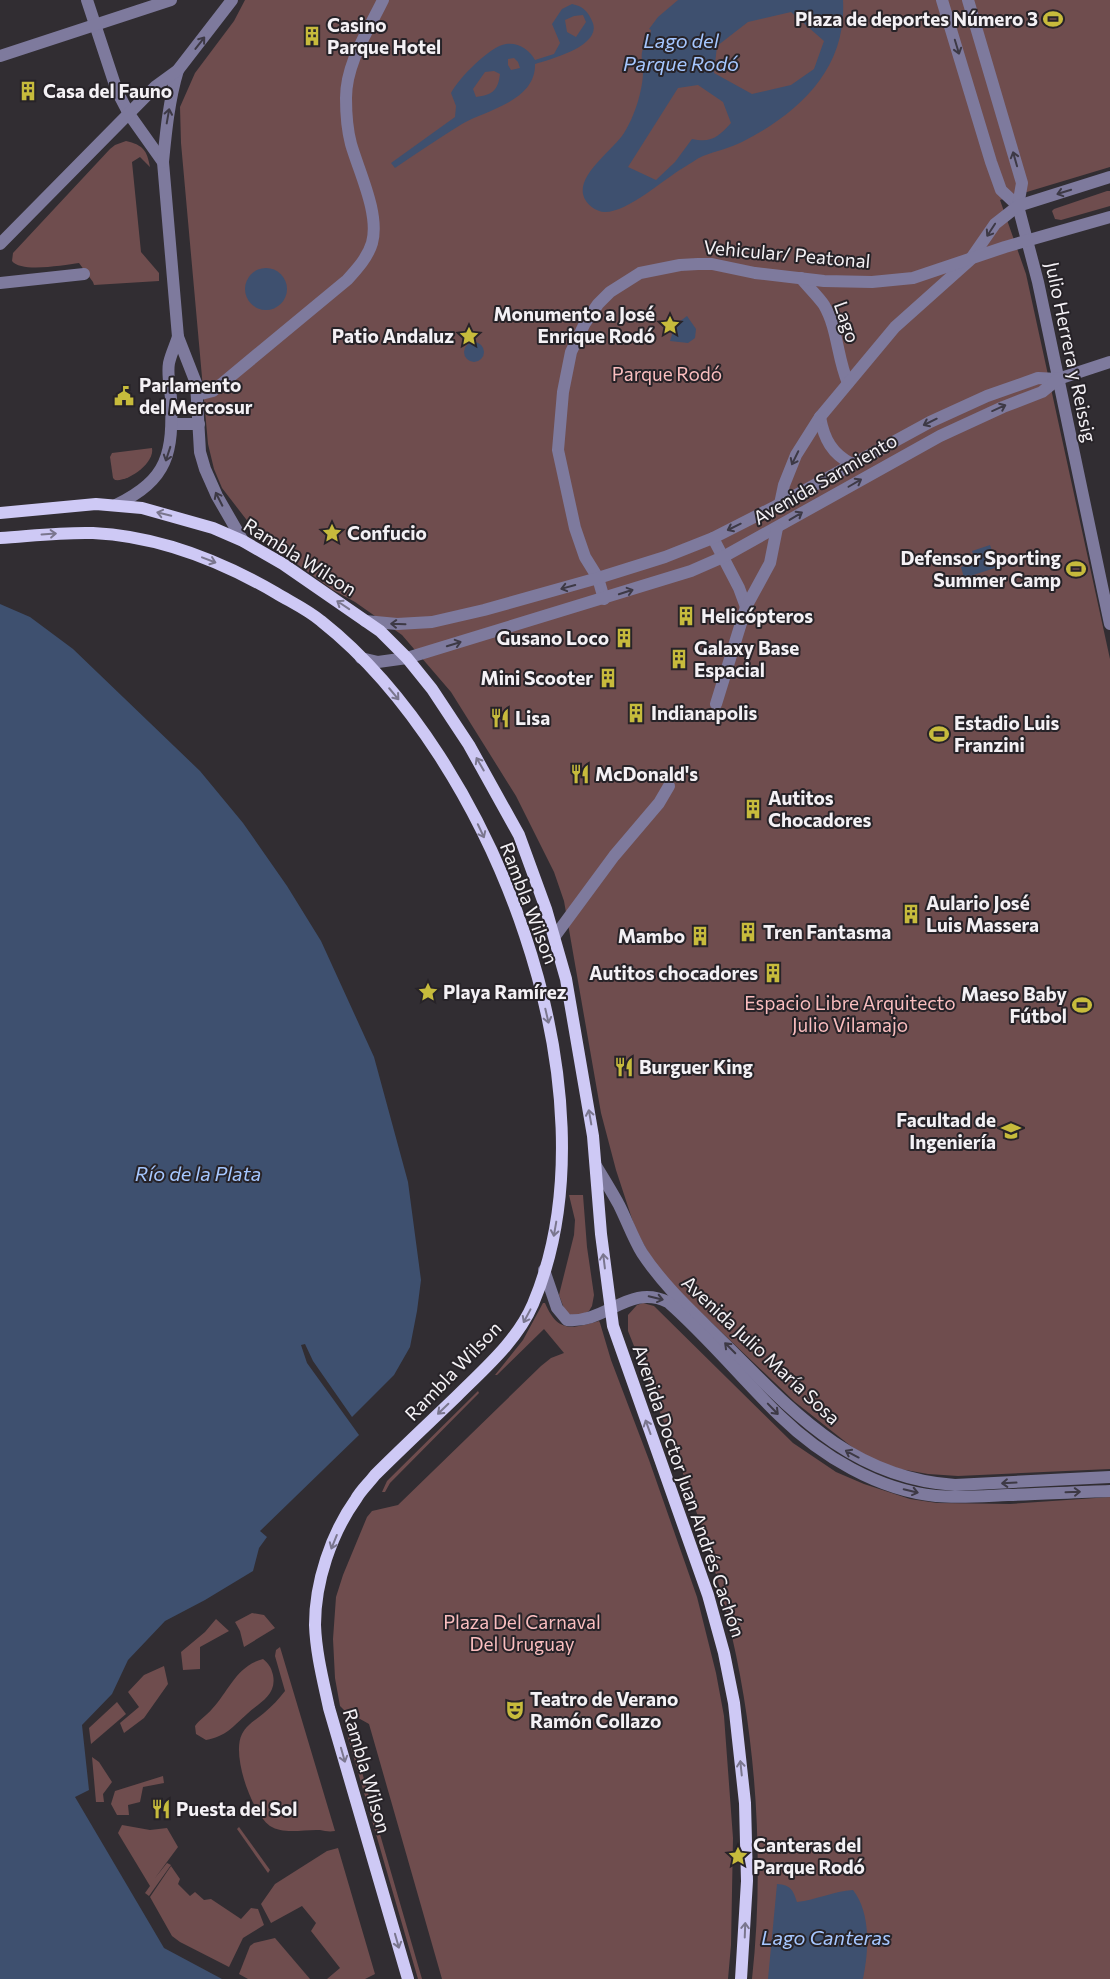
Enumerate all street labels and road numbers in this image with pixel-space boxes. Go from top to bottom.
street label: Vehicular/ Peatonal [703,235,872,272]
street label: Julio Herrera y Reissig [1041,260,1102,444]
street label: Lago [830,298,865,346]
street label: Avenida Sarmiento [749,428,901,529]
street label: Rambla Wilson [240,513,361,600]
street label: Rambla Wilson [496,839,563,967]
street label: Avenida Julio María Sosa [677,1270,845,1429]
street label: Rambla Wilson [400,1316,506,1425]
street label: Avenida Doctor Juan Andrés Cachón [629,1342,750,1640]
street label: Rambla Wilson [339,1706,396,1836]

